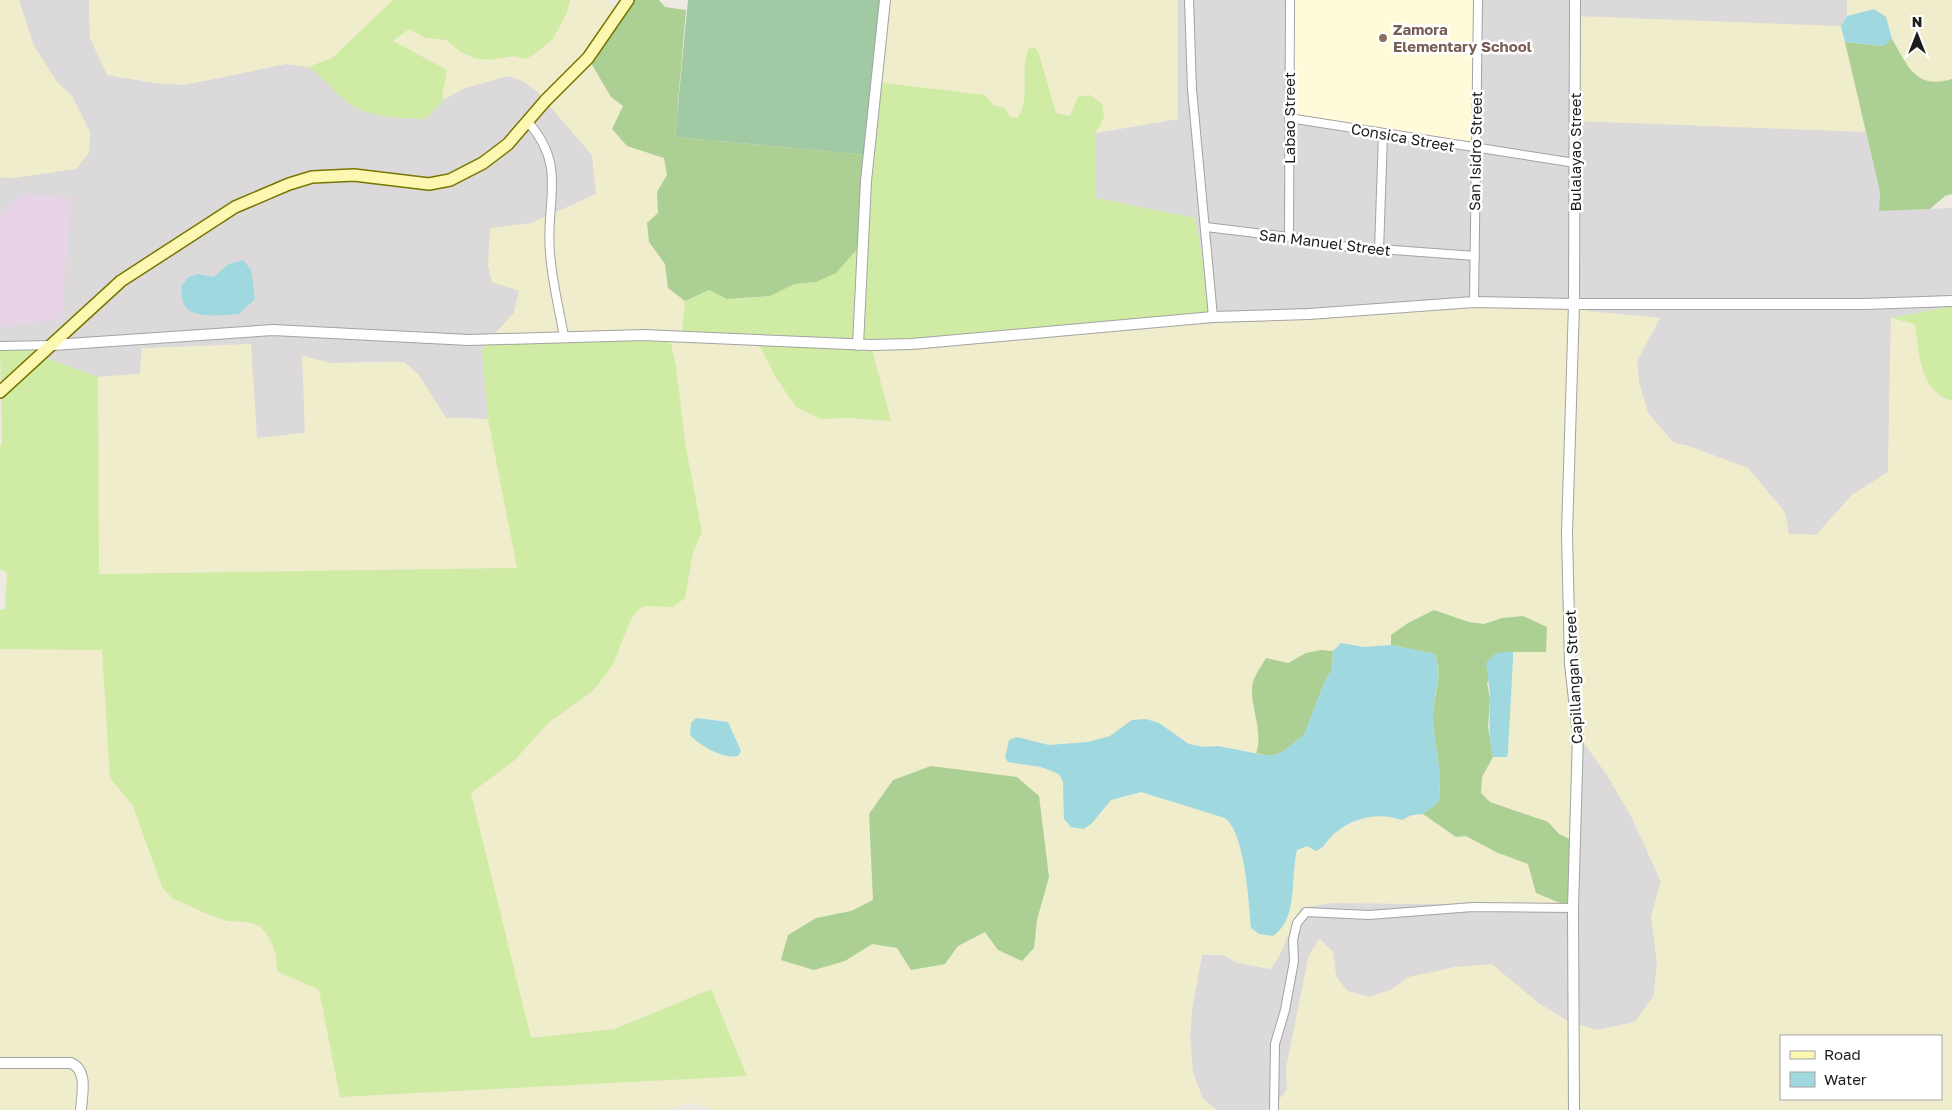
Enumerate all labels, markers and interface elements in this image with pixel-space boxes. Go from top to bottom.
north arrow [1892,10,1942,60]
text: N [1912,13,1922,30]
place label: Zamora Elementary School [1393,20,1532,55]
marker: Zamora Elementary School [1377,32,1389,44]
street label: Labao Street [1280,72,1298,164]
street label: San Isidro Street [1465,91,1485,211]
street label: Bulalayao Street [1566,93,1584,211]
street label: Consica Street [1350,119,1456,155]
street label: San Manuel Street [1258,225,1392,259]
street label: Capillangan Street [1560,609,1586,745]
legend [1780,1035,1942,1100]
text: Road [1824,1045,1861,1063]
text: Water [1824,1070,1867,1088]

